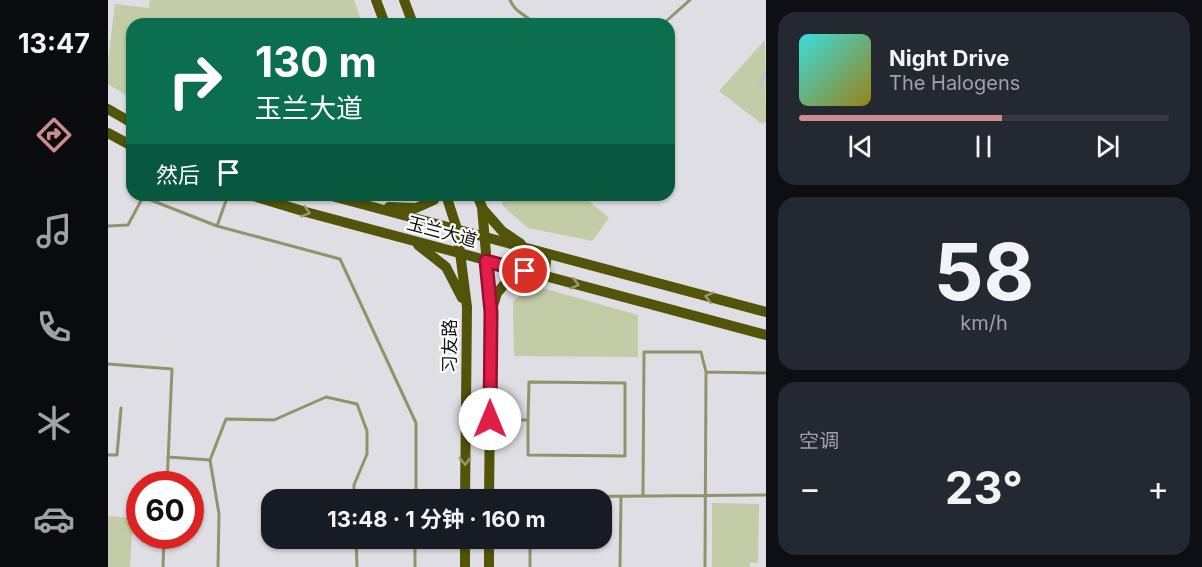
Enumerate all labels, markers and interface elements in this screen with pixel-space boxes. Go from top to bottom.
text: 13:47 [18,27,90,60]
text: 130 m [255,36,377,87]
icon: right [156,42,234,120]
text: Night Drive [889,45,1009,71]
text: The Halogens [889,71,1020,95]
text: 玉兰大道 [255,92,363,125]
icon: directions [33,114,75,156]
icon: previous [844,130,877,163]
icon: pause [967,130,1000,163]
icon: next [1091,130,1124,163]
icon: arrive [212,156,245,189]
text: 然后 [156,162,200,188]
one-way arrow [300,205,311,217]
icon: music [33,210,75,252]
street label: 玉兰大道 [405,212,480,251]
text: 58 [934,224,1034,319]
pin [499,245,550,296]
icon: arrive [508,254,541,287]
one-way arrow [569,277,580,289]
one-way arrow [704,292,714,305]
icon: phone [33,306,75,348]
text: km/h [960,311,1008,335]
street label: 习友路 [439,319,460,373]
position arrow [458,387,522,451]
icon: climate [33,402,75,444]
text: 空调 [799,429,839,453]
one-way arrow [459,457,471,466]
text: 23° [945,460,1023,515]
text: − [799,468,821,508]
text: + [1147,468,1169,508]
speed limit sign: 60 [126,471,204,549]
icon: car [33,498,75,540]
text: 13:48 · 1 分钟 · 160 m [327,506,546,532]

